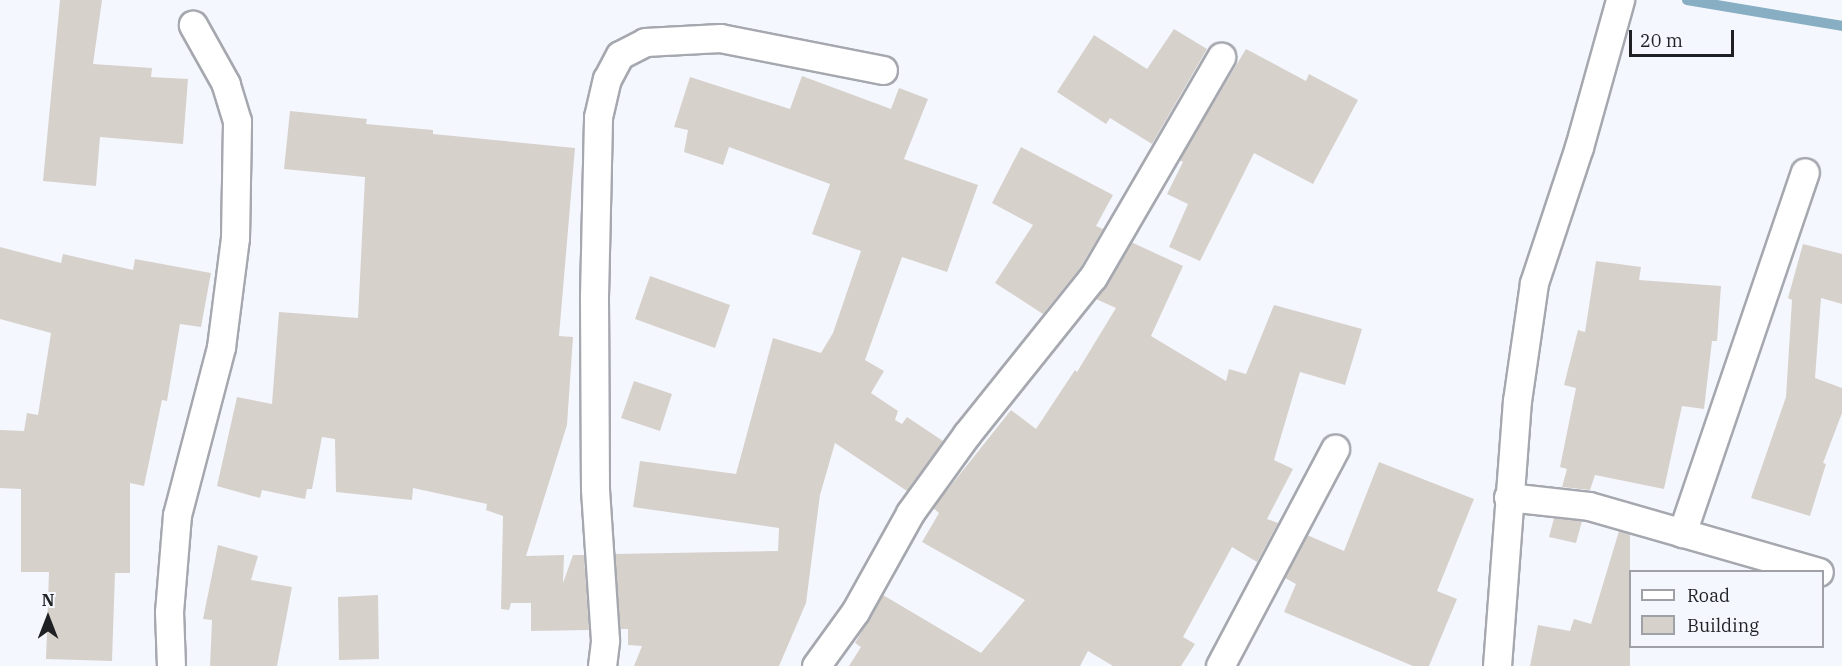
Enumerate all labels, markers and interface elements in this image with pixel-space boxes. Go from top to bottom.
scale bar [1632,18,1737,56]
text: 20 m [1640,29,1683,52]
legend [1629,570,1824,648]
text: Road [1687,584,1730,607]
north arrow [18,588,78,648]
text: N [42,590,54,610]
text: Building [1687,614,1759,637]

